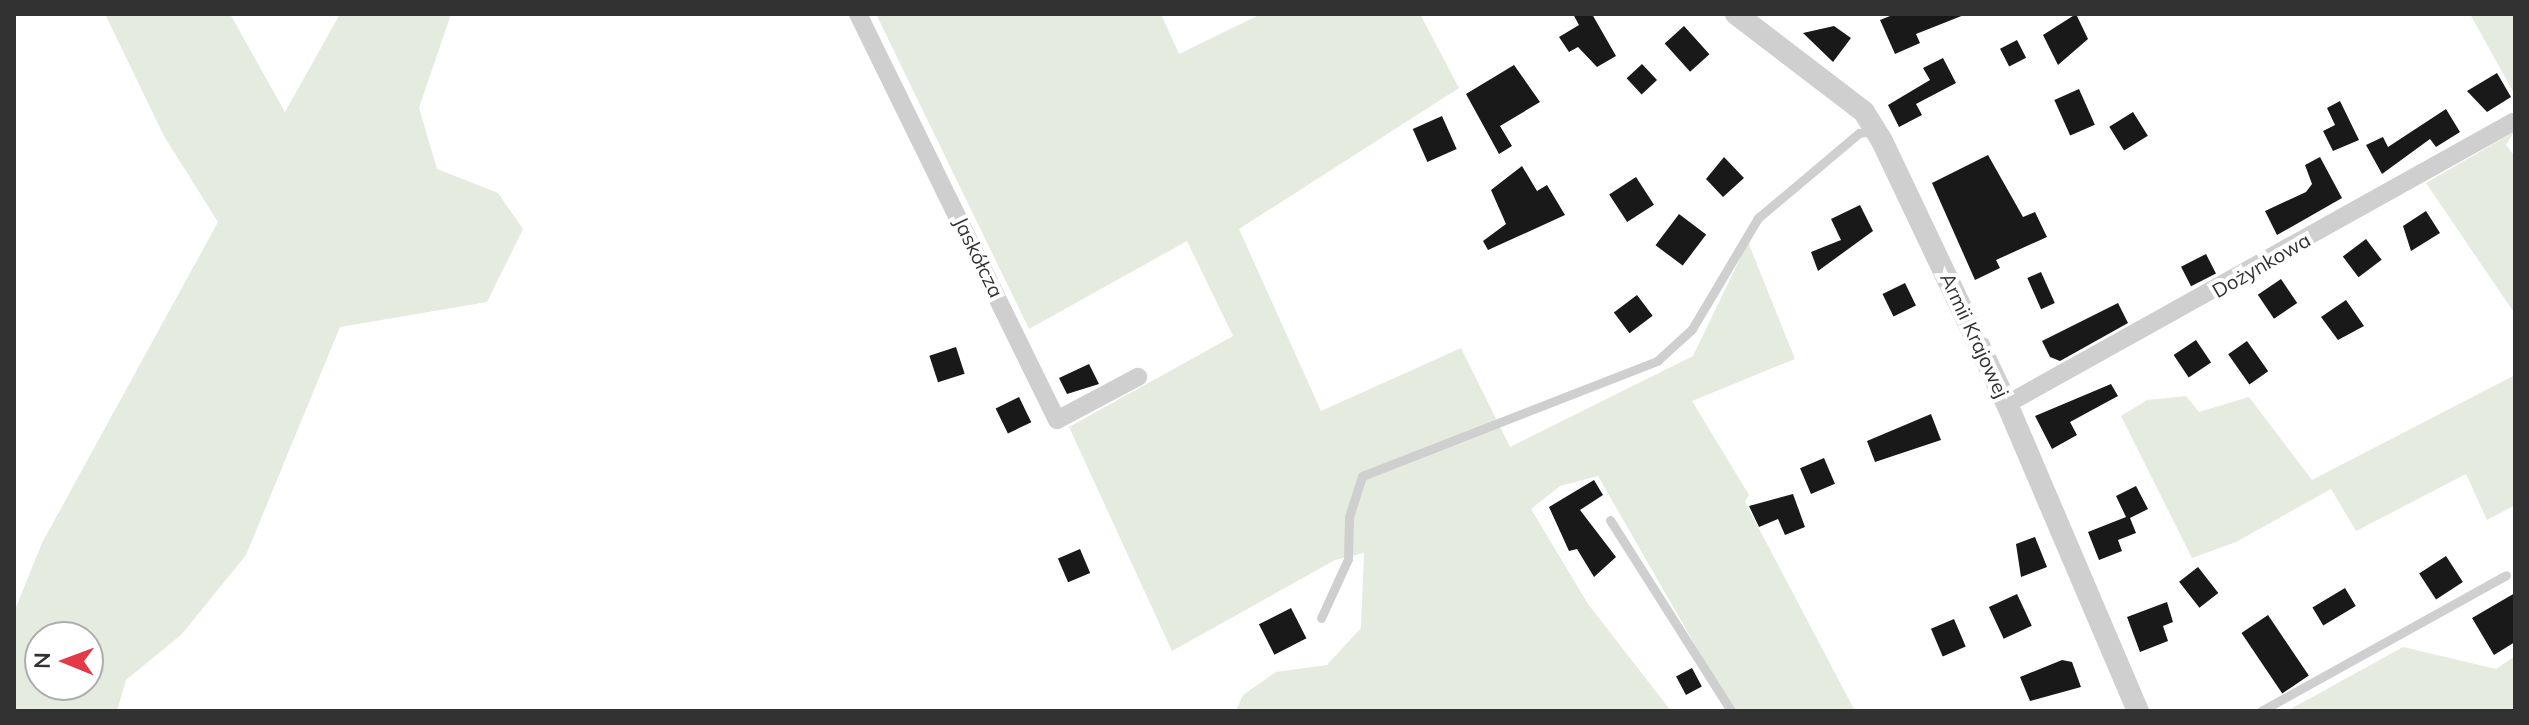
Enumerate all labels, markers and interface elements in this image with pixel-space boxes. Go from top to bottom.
street label: Jaskółcza [949,213,1009,301]
street label: Dożynkowa [2208,227,2314,303]
street label: Armii Krajowej [1936,269,2014,401]
north arrow [24,621,104,701]
text: N [28,652,56,669]

